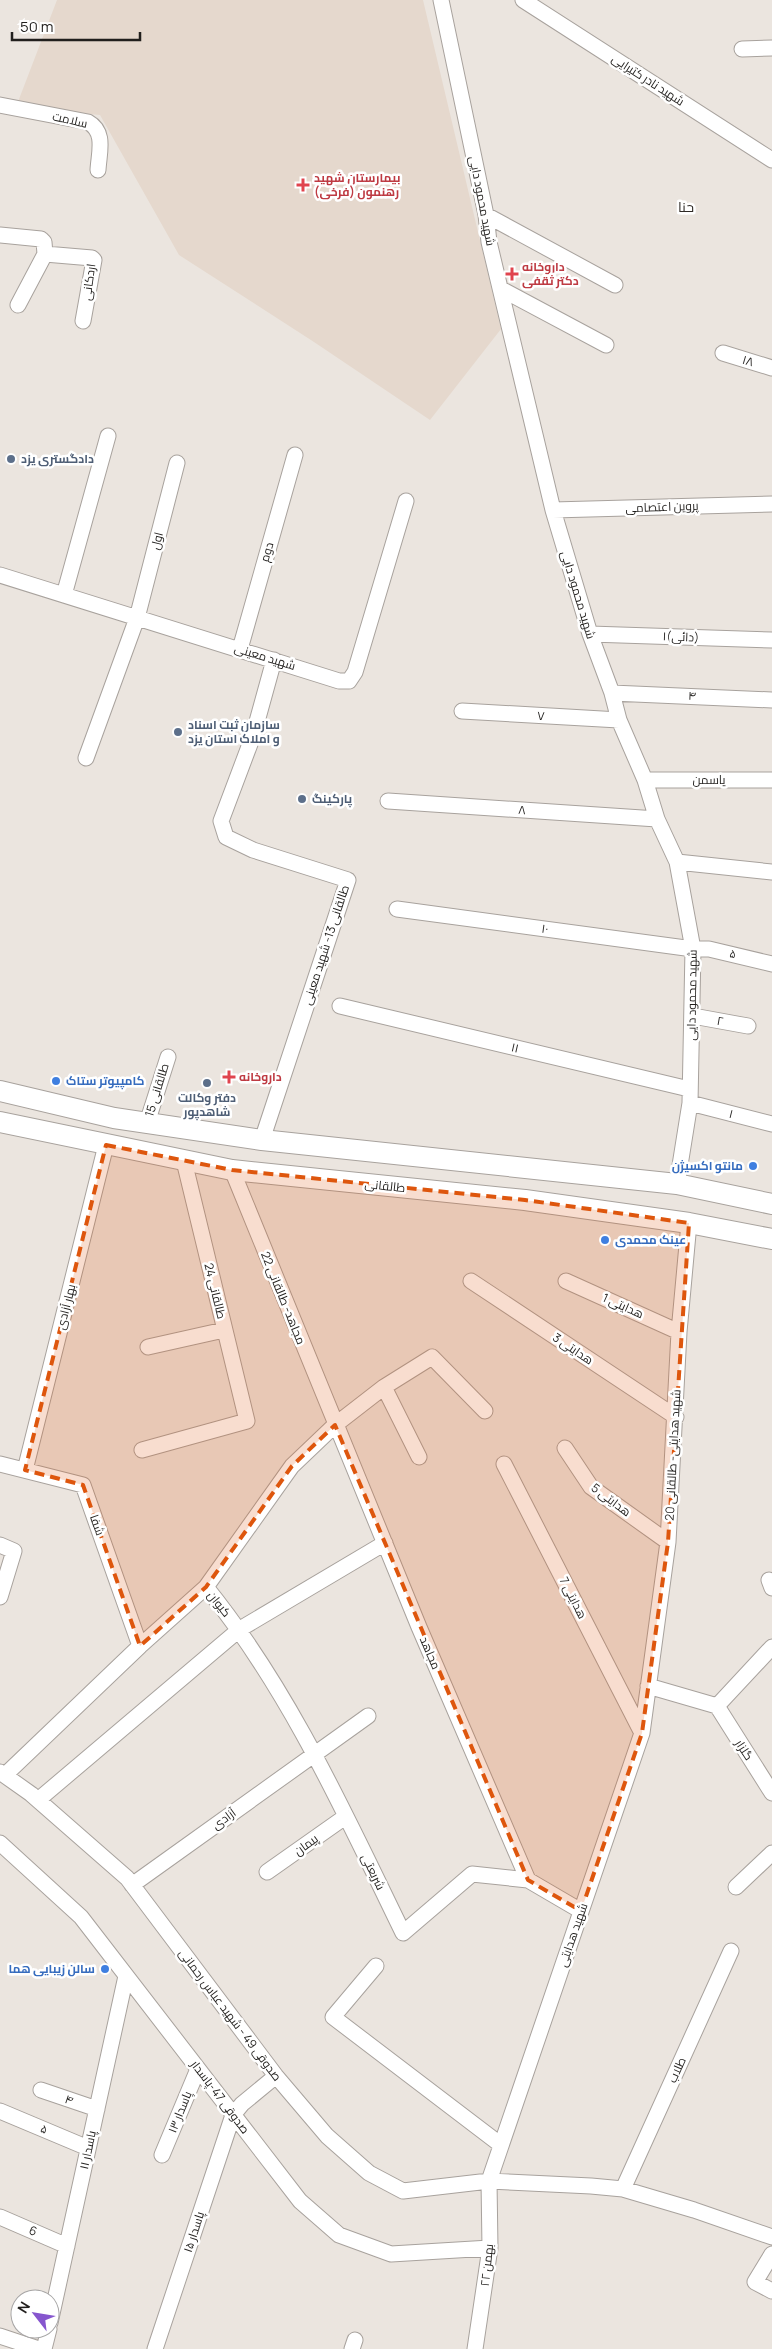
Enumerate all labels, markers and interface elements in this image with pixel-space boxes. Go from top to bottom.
scale bar [12,10,140,42]
text: 50 m [20,16,54,37]
street label: شهید نادر کتیرایی [609,50,688,109]
street label: سلامت [51,107,89,132]
street label: شهید محمود دایی [465,155,500,247]
place label: بیمارستان شهید رهنمون (فرخی) [314,169,401,200]
marker: بیمارستان شهید رهنمون (فرخی) [296,178,310,192]
district label: حنا [678,197,694,216]
place label: داروخانه دکتر ثقفی [522,258,579,289]
street label: اردکانی [78,262,100,301]
marker: داروخانه دکتر ثقفی [506,268,518,280]
street label: ۱۸ [740,351,756,370]
place label: دادگستری یزد [21,450,94,467]
marker: دادگستری یزد [5,453,17,465]
street label: پروین اعتصامی [625,497,700,517]
street label: اول [146,530,167,552]
street label: دوم [256,540,277,564]
street label: شهید محمود دایی [557,549,600,641]
street label: ۱(دائی) [662,627,700,646]
street label: شهید معینی [232,639,298,674]
street label: ۴ [688,687,696,704]
street label: ۷ [537,707,546,724]
place label: سازمان ثبت اسناد و املاک استان یزد [188,716,280,747]
marker: سازمان ثبت اسناد و املاک استان یزد [172,726,184,738]
street label: یاسمن [692,771,726,788]
place label: پارکینگ [312,790,353,808]
marker: پارکینگ [296,793,308,805]
street label: ۸ [518,801,527,818]
street label: طالقانی 13- شهید معینی [298,883,353,1007]
street label: ۱۰ [541,920,550,937]
street label: ۵ [728,944,738,963]
street label: شهید محمود دایی [682,949,701,1041]
street label: ۲ [715,1012,725,1029]
street label: ۱۱ [510,1038,521,1057]
street label: طالقانی 15 [140,1061,173,1119]
place label: داروخانه [239,1068,282,1085]
marker: داروخانه [223,1071,235,1083]
place label: کامپیوتر ستاک [66,1072,144,1090]
marker: کامپیوتر ستاک [50,1075,62,1087]
marker: دفتر وکالت شاهدپور [201,1077,213,1089]
place label: دفتر وکالت شاهدپور [178,1089,236,1121]
street label: ۱ [727,1105,735,1122]
place label: مانتو اكسيژن [672,1157,743,1174]
marker: مانتو اكسيژن [747,1160,759,1172]
street label: طالقانی [364,1175,406,1196]
place label: عینک محمدی [615,1231,686,1248]
marker: عینک محمدی [599,1234,611,1246]
street label: مجاهد- طالقانی 22 [257,1249,310,1347]
street label: طالقانی 24 [200,1261,231,1321]
street label: بهار آزادی [52,1282,79,1331]
street label: هدایتی 1 [600,1289,647,1322]
street label: هدایتی 3 [550,1329,597,1368]
street label: شهید هدایتی- طالقانی 20 [661,1389,684,1521]
street label: هدایتی 5 [588,1479,635,1520]
street label: شفا [86,1512,109,1538]
street label: هدایتی 7 [556,1574,591,1622]
street label: کیوان [204,1587,235,1620]
street label: مجاهد [416,1634,445,1672]
street label: گلزار [731,1735,757,1763]
street label: آزادی [208,1804,240,1833]
street label: پیمان [290,1830,323,1860]
street label: شریعتی [357,1851,389,1893]
street label: شهید هدایتی [554,1900,591,1969]
street label: صدوقی 49 - شهید عباس رحمانی [175,1945,286,2084]
place label: سالن زیبایی هما [9,1960,95,1977]
marker: سالن زیبایی هما [99,1963,111,1975]
street label: طلاب [663,2054,690,2085]
street label: صدوقی 47-پاسدار [186,2056,254,2138]
street label: پاسدار ۱۳ [163,2088,197,2136]
street label: ۴ [63,2090,76,2109]
street label: ۵ [38,2119,51,2138]
street label: پاسدار ۱۱ [75,2128,101,2171]
street label: پاسدار ۱۵ [179,2208,209,2255]
street label: 6 [26,2221,40,2240]
street label: ۲۲ بهمن [476,2243,497,2287]
north arrow [10,2289,60,2339]
text: N [13,2298,34,2316]

